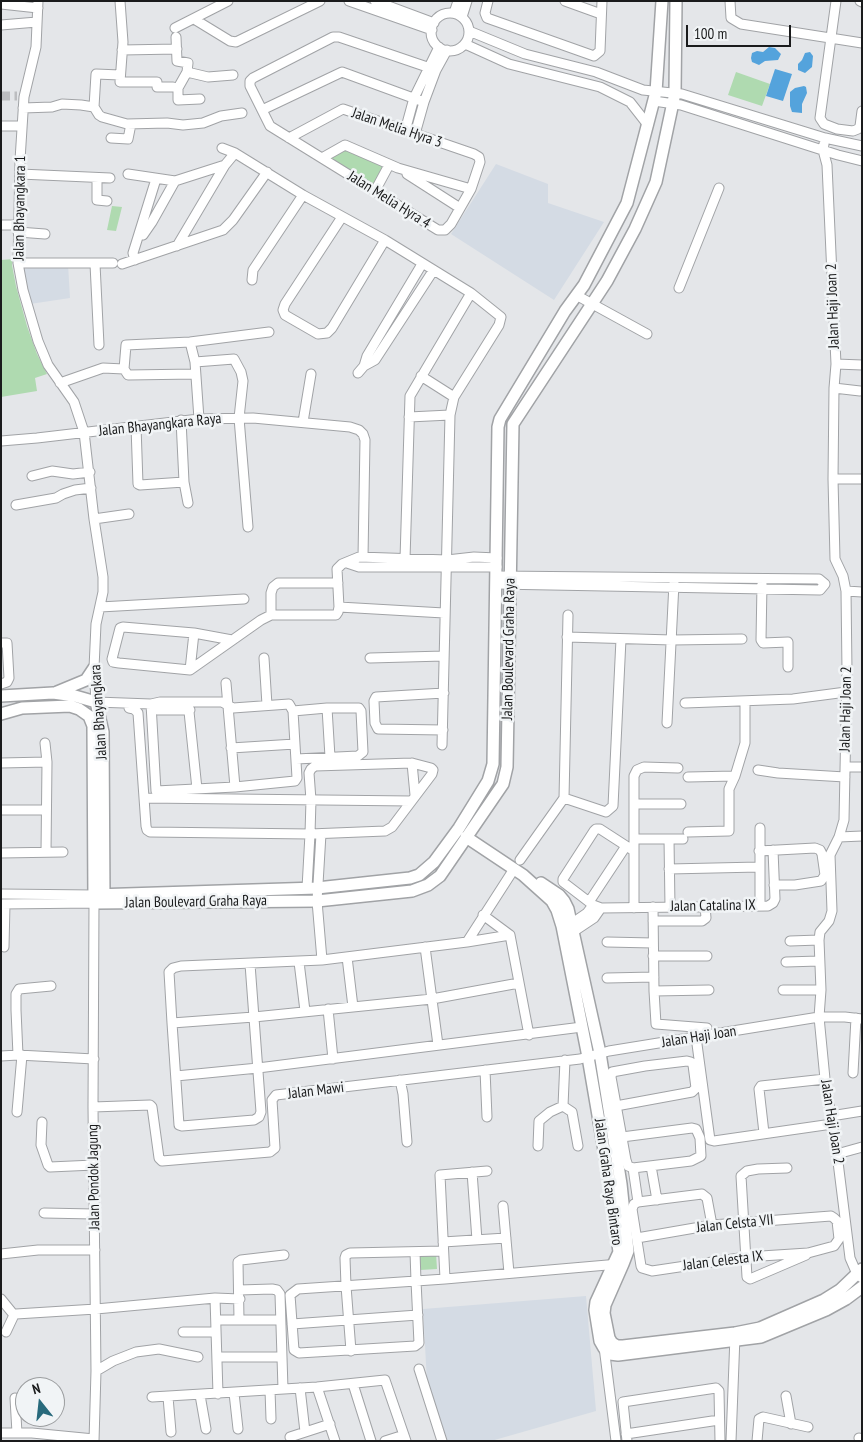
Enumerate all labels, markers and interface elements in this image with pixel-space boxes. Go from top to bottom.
scale bar [688,15,793,47]
text: 100 m [694,24,727,43]
street label: Jalan Melia Hyra 3 [350,104,444,152]
street label: Jalan Bhayangkara 1 [10,155,30,261]
street label: Jalan Melia Hyra 4 [344,167,434,233]
street label: Jalan Haji Joan 2 [823,263,843,349]
street label: Jalan Bhayangkara Raya [98,410,222,440]
street label: Jalan Boulevard Graha Raya [499,578,519,720]
street label: Jalan Bhayangkara [87,664,111,760]
street label: Jalan Haji Joan 2 [836,666,856,752]
street label: Jalan Boulevard Graha Raya [125,892,267,912]
street label: Jalan Catalina IX [670,896,756,916]
street label: Jalan Haji Joan [660,1022,738,1052]
street label: Jalan Mawi [287,1079,345,1103]
street label: Jalan Haji Joan 2 [816,1079,848,1165]
street label: Jalan Graha Raya Bintaro [590,1117,626,1247]
street label: Jalan Pondok Jagung [84,1124,104,1230]
street label: Jalan Celsta VII [696,1211,774,1237]
street label: Jalan Celesta IX [682,1247,764,1275]
north arrow [15,1377,65,1427]
text: N [30,1379,42,1398]

